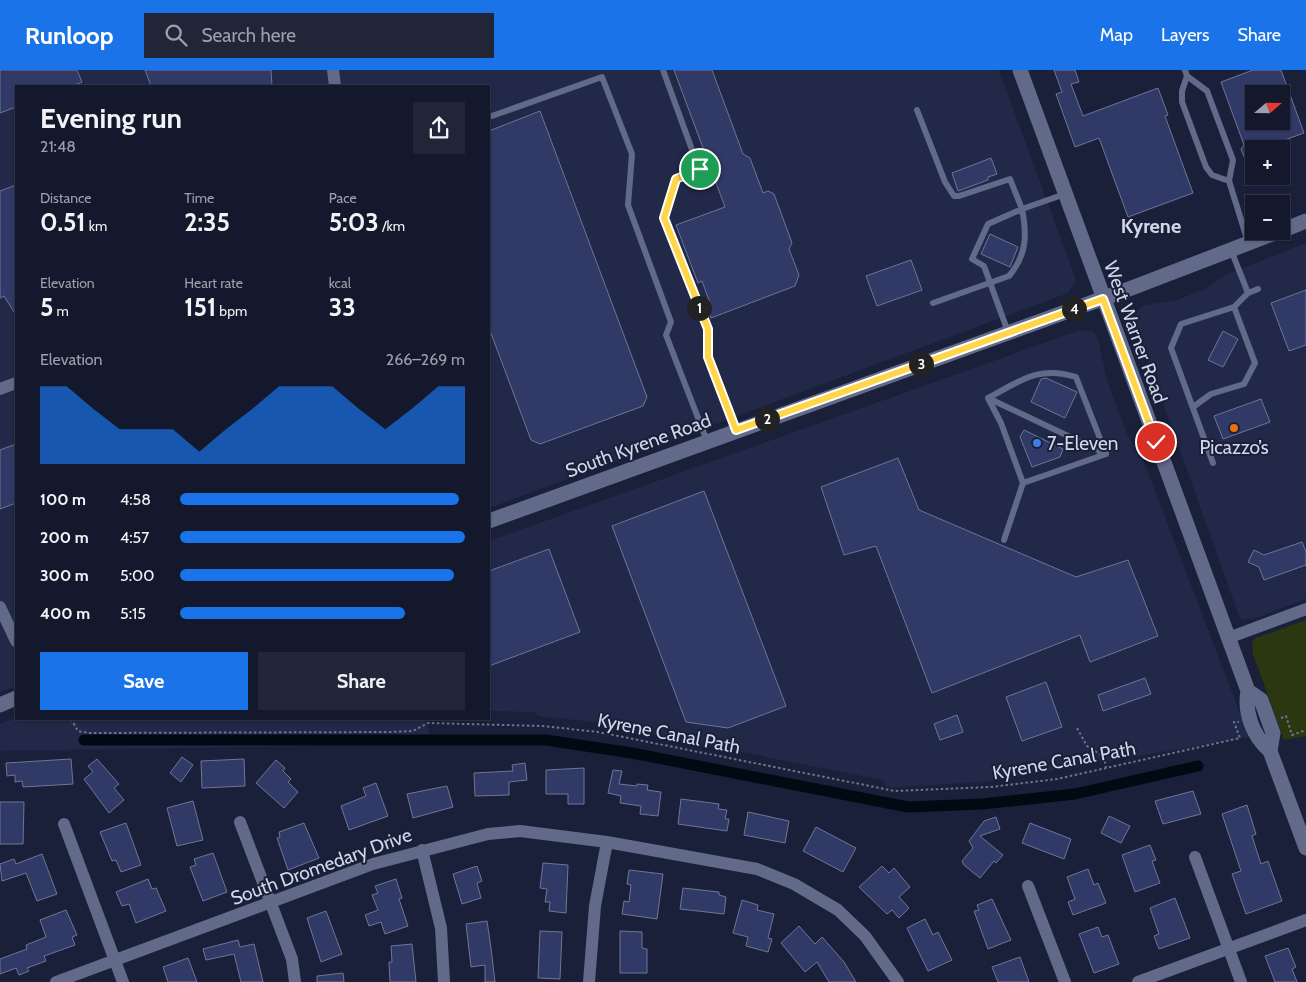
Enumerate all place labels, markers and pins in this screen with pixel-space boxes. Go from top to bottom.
pin [679,148,721,190]
pin: 1 [686,296,712,320]
pin: 4 [1062,296,1086,322]
pin: 3 [908,352,934,376]
pin: 2 [754,406,780,432]
pin [1135,421,1177,463]
marker: Picazzo’s [1228,422,1240,434]
place label: 7-Eleven [1047,432,1118,455]
place label: Picazzo’s [1199,436,1269,459]
marker: 7-Eleven [1031,437,1043,449]

